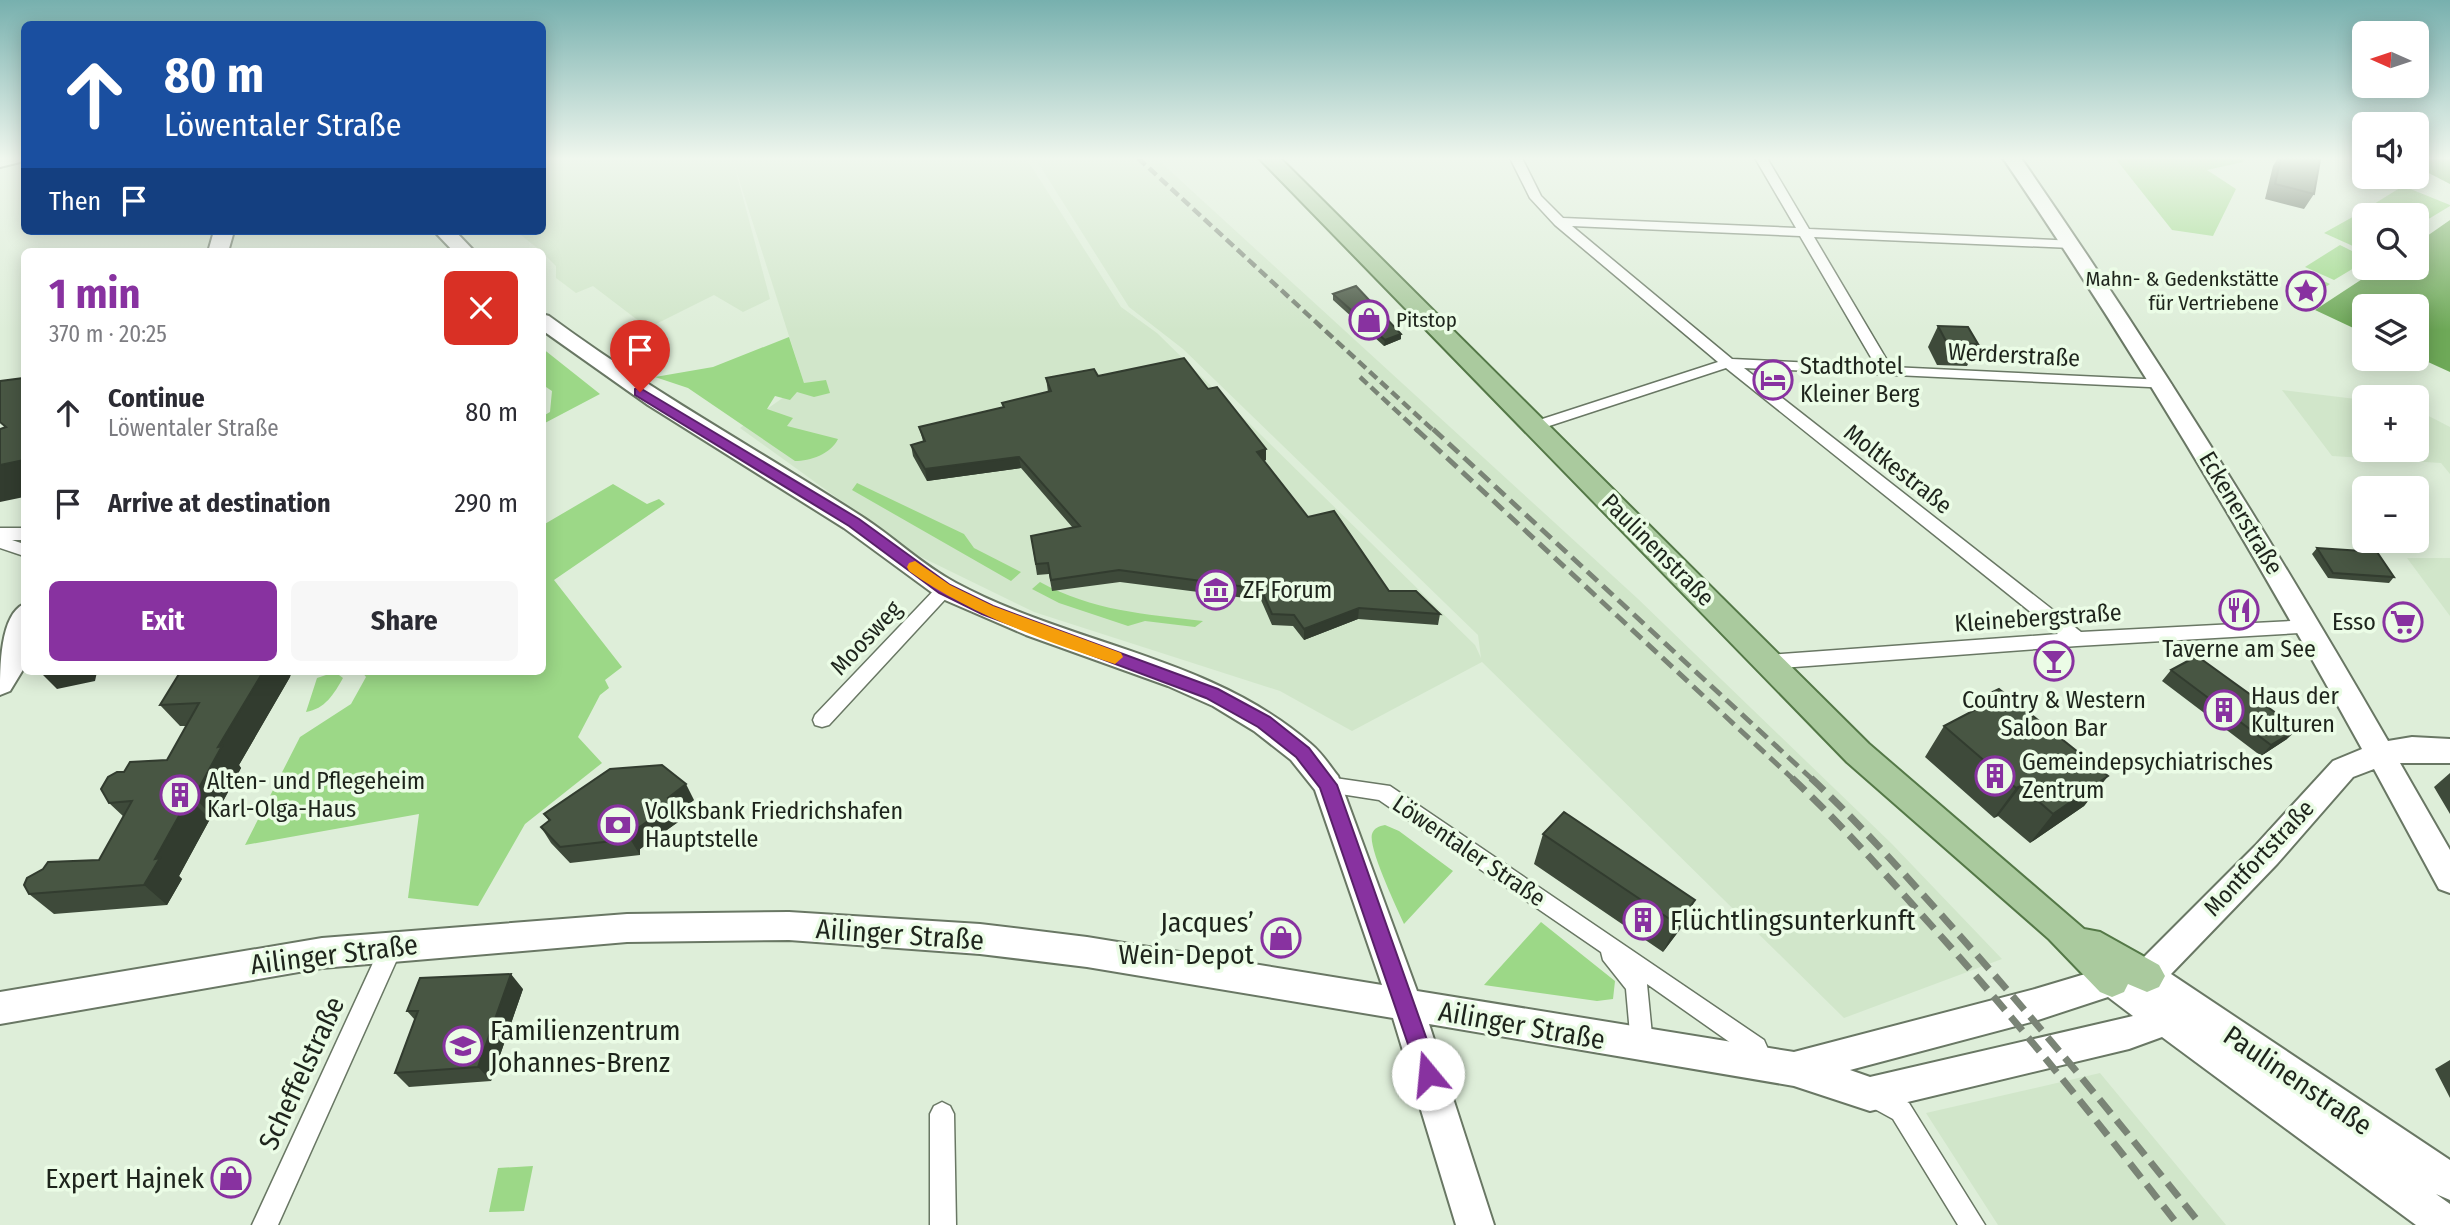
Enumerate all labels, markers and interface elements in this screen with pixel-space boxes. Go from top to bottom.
north arrow [2352,21,2429,98]
map controls [2352,21,2429,553]
text: 80 m [164,46,264,105]
icon: ahead [49,49,140,140]
text: Löwentaler Straße [164,106,401,144]
button: sound [2352,112,2429,189]
icon: arrive [115,182,153,220]
text: Then [49,186,101,217]
button: search [2352,203,2429,280]
place label: Mahn- & Gedenkstätte für Vertriebene [2086,266,2279,316]
text: 1 min [49,269,140,319]
place icon: Mahn- & Gedenkstätte für Vertriebene [2285,270,2327,312]
button: close [444,271,518,345]
button: layers [2352,294,2429,371]
shop icon: Pitstop [1348,299,1390,341]
place label: Pitstop [1396,307,1457,333]
text: 370 m · 20:25 [49,320,167,348]
pin [610,320,670,392]
icon: arrive [621,331,659,369]
street label: Werderstraße [1947,338,2081,372]
place label: Stadthotel Kleiner Berg [1800,352,1920,408]
hotel icon: Stadthotel Kleiner Berg [1752,359,1794,401]
text: Continue [108,383,205,414]
button: + [2352,385,2429,462]
icon: ahead [49,394,87,432]
text: 80 m [465,397,518,428]
text: Löwentaler Straße [108,414,279,442]
street label: Moltkestraße [1839,418,1957,520]
street label: Eckenerstraße [2193,446,2289,580]
button: − [2352,476,2429,553]
icon: arrive [49,485,87,523]
text: Arrive at destination [108,488,331,519]
text: 290 m [454,488,518,519]
street label: Paulinenstraße [1596,488,1720,612]
museum icon: ZF Forum [1195,569,1237,611]
place label: ZF Forum [1243,576,1332,604]
button: Exit [49,581,277,661]
button: Share [291,581,518,661]
restaurant icon: Taverne am See [2218,589,2260,631]
street label: Moosweg [825,595,908,681]
street label: Kleinebergstraße [1954,598,2122,638]
supermarket icon: Esso [2382,601,2424,643]
place label: Esso [2332,608,2376,636]
place label: Taverne am See [2162,635,2316,663]
bar icon: Country & Western Saloon Bar [2033,640,2075,682]
place label: Haus der Kulturen [2251,682,2339,738]
place label: Country & Western Saloon Bar [1962,686,2146,742]
building icon: Haus der Kulturen [2203,689,2245,731]
place label: Gemeindepsychiatrisches Zentrum [2022,748,2273,804]
building icon: Gemeindepsychiatrisches Zentrum [1974,755,2016,797]
place label: Alten- und Pflegeheim Karl-Olga-Haus [207,767,425,823]
building icon: Alten- und Pflegeheim Karl-Olga-Haus [159,774,201,816]
street label: Löwentaler Straße [1387,790,1551,912]
street label: Montfortstraße [2198,794,2320,922]
place label: Volksbank Friedrichshafen Hauptstelle [645,797,903,853]
bank icon: Volksbank Friedrichshafen Hauptstelle [597,804,639,846]
building icon: Flüchtlingsunterkunft [1622,899,1664,941]
place label: Flüchtlingsunterkunft [1670,904,1916,937]
place label: Jacques’ Wein-Depot [1118,906,1255,971]
street label: Ailinger Straße [815,912,985,957]
shop icon: Jacques’ Wein-Depot [1260,917,1302,959]
street label: Ailinger Straße [248,928,420,981]
street label: Scheffelstraße [252,991,351,1155]
street label: Ailinger Straße [1436,995,1608,1056]
place label: Familienzentrum Johannes-Brenz [490,1014,681,1079]
street label: Paulinenstraße [2217,1019,2378,1142]
school or university icon: Familienzentrum Johannes-Brenz [442,1025,484,1067]
position arrow [1391,1037,1465,1111]
shop icon: Expert Hajnek [210,1157,252,1199]
place label: Expert Hajnek [45,1162,205,1195]

